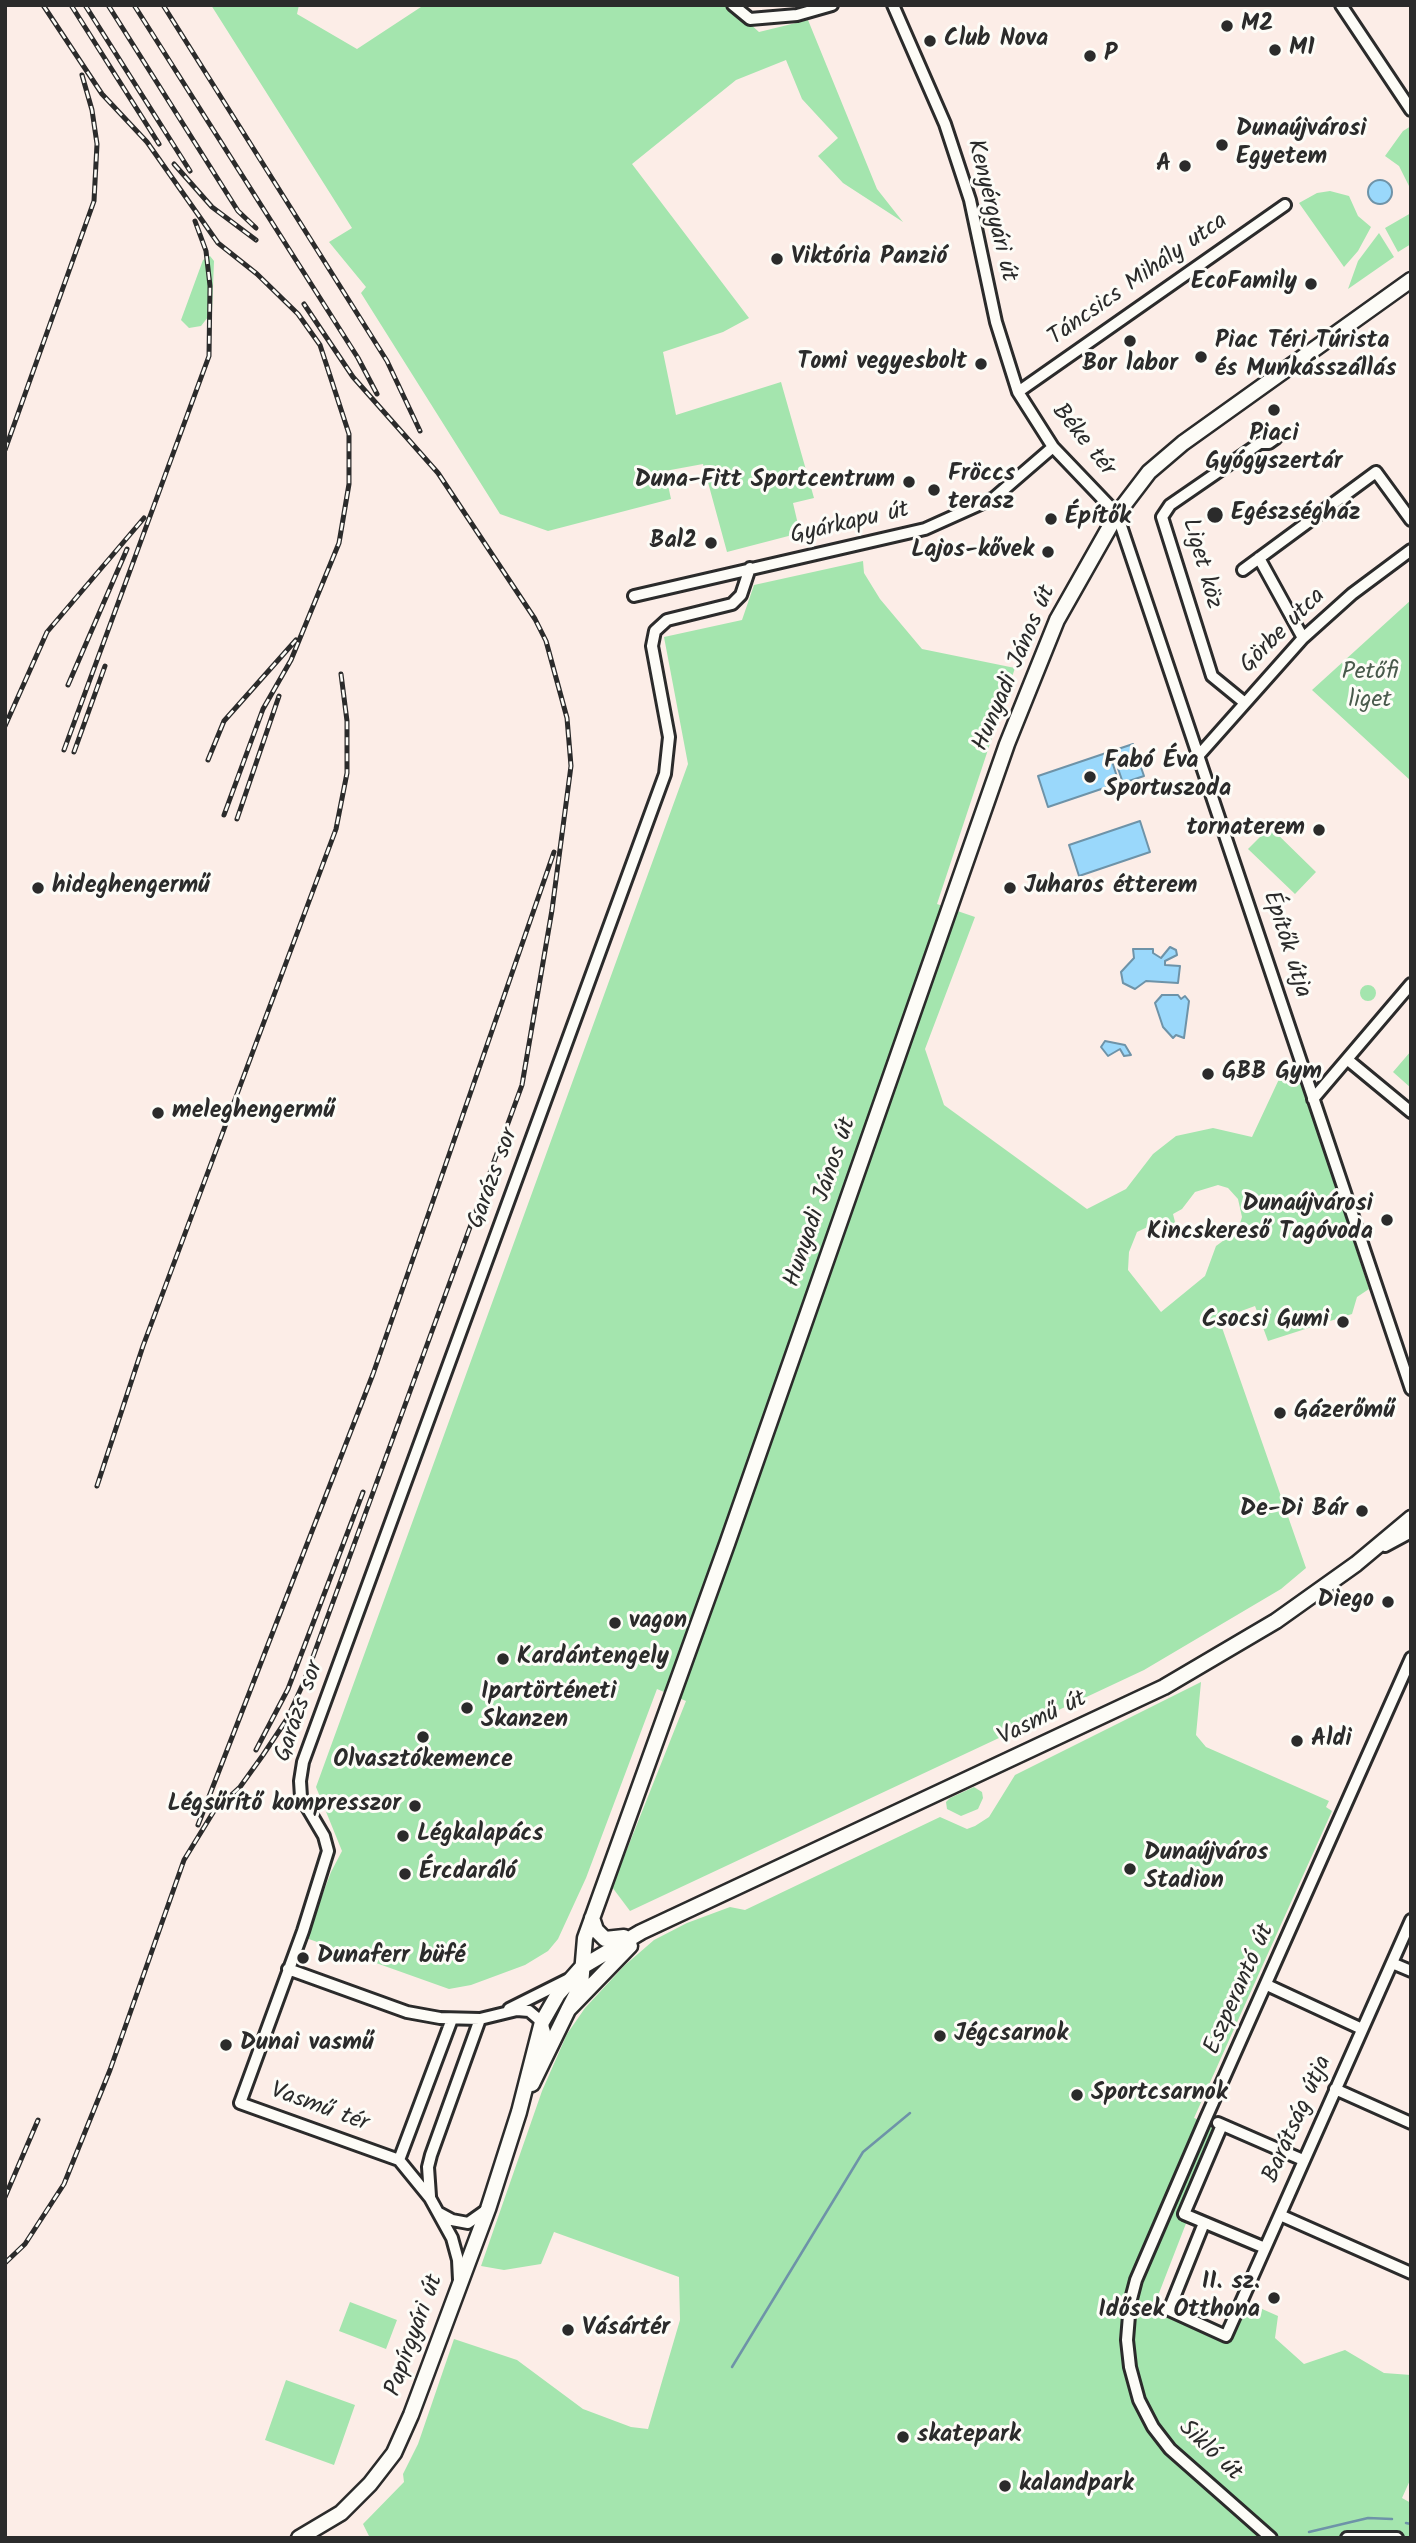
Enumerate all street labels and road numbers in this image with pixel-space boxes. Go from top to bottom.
street label: Kenyérgyári út [958,137,1022,285]
street label: Táncsics Mihály utca [1044,208,1234,354]
street label: Béke tér [1044,399,1120,483]
street label: Gyárkapu út [788,497,912,553]
street label: Liget köz [1173,516,1227,612]
street label: Hunyadi János út [968,582,1064,756]
street label: Görbe utca [1235,583,1333,681]
street label: Építők útja [1254,888,1316,1002]
street label: Hunyadi János út [780,1115,864,1291]
street label: Garázs sor [464,1125,526,1233]
street label: Garázs sor [270,1658,332,1766]
street label: Vasmű út [994,1686,1092,1754]
street label: Eszperantó út [1199,1920,1283,2060]
street label: Barátság útja [1258,2052,1340,2188]
street label: Vasmű tér [266,2078,372,2140]
street label: Papírgyári út [381,2271,451,2401]
street label: Sikló út [1171,2415,1247,2489]

